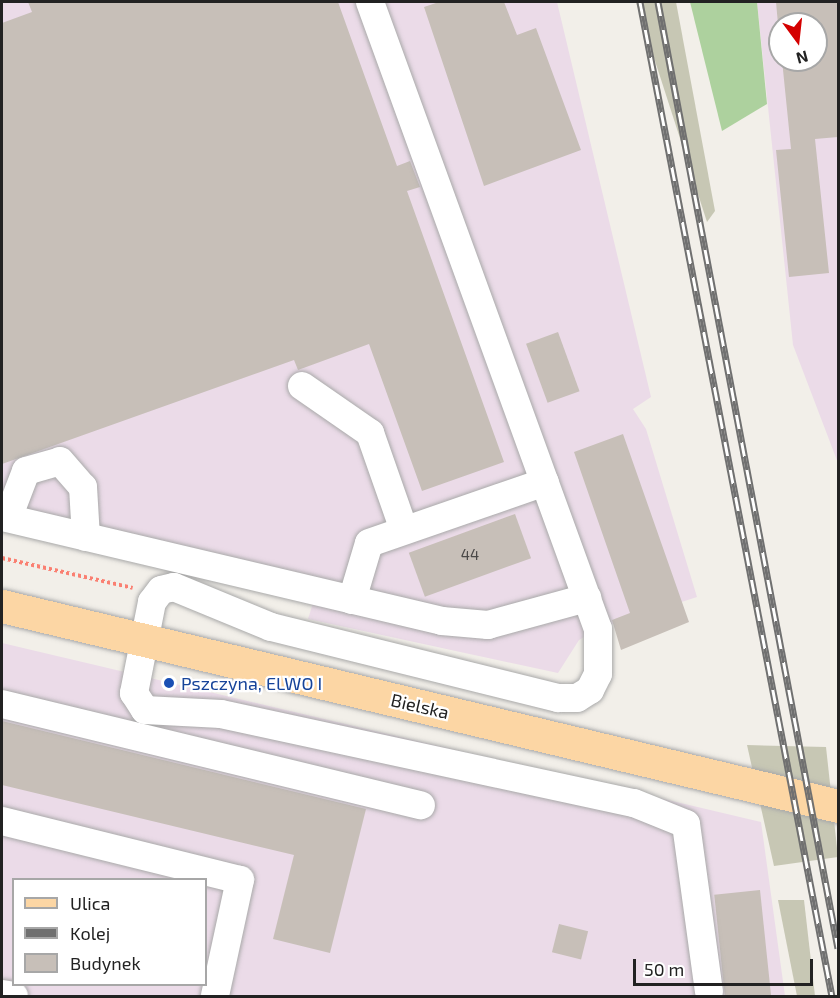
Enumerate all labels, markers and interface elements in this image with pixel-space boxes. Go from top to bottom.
north arrow [768,12,828,72]
text: N [794,47,810,69]
house number: 44 [461,546,479,564]
place label: Pszczyna, ELWO I [181,672,322,694]
marker: Pszczyna, ELWO I [162,676,176,690]
street label: Bielska [389,689,451,723]
legend [12,878,207,986]
text: Ulica [70,892,110,914]
text: Kolej [70,922,110,944]
scale bar [636,947,816,985]
text: Budynek [70,952,141,974]
text: 50 m [644,958,684,980]

